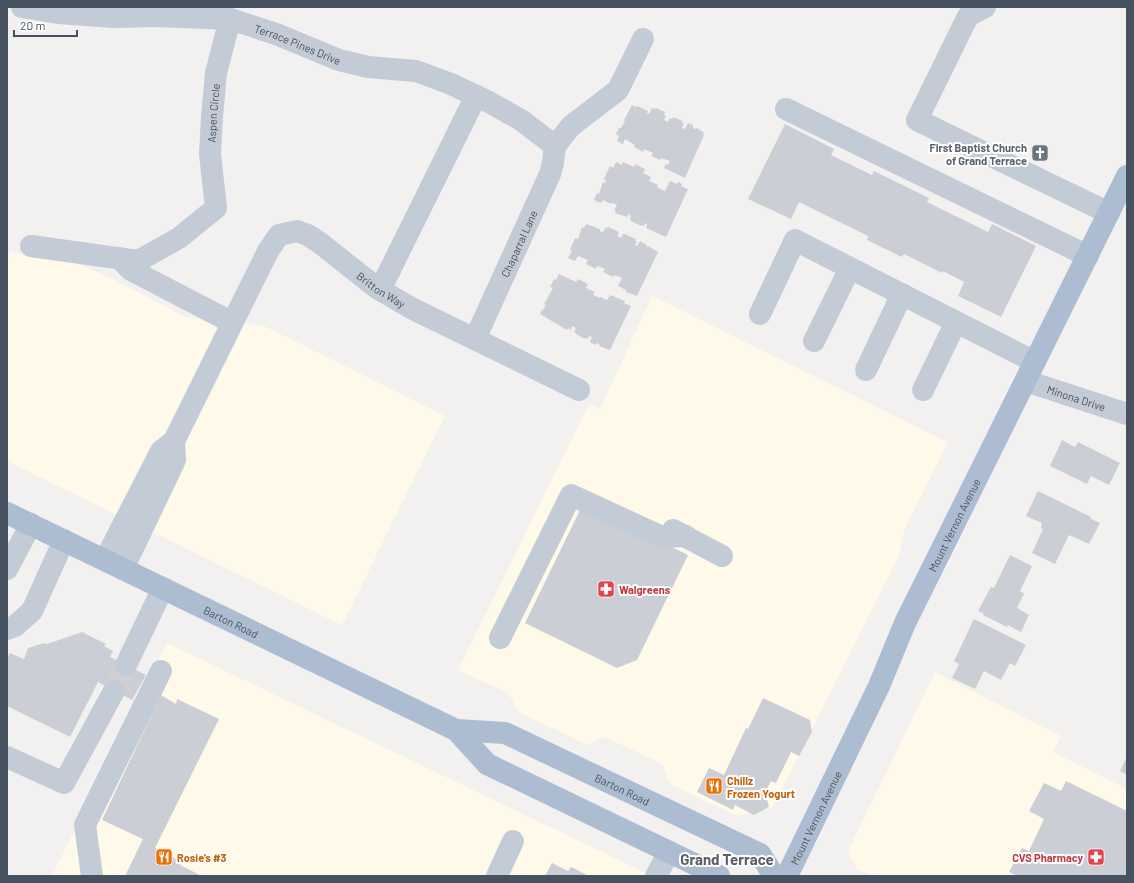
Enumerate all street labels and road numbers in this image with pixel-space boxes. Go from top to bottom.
street label: Terrace Pines Drive [253,21,343,67]
street label: Aspen Circle [204,83,222,143]
street label: Chaparral Lane [498,208,539,279]
street label: Britton Way [355,268,408,310]
street label: Minona Drive [1045,382,1107,413]
street label: Mount Vernon Avenue [925,476,983,574]
street label: Barton Road [202,603,261,640]
street label: Mount Vernon Avenue [787,768,844,867]
street label: Barton Road [593,770,652,807]

